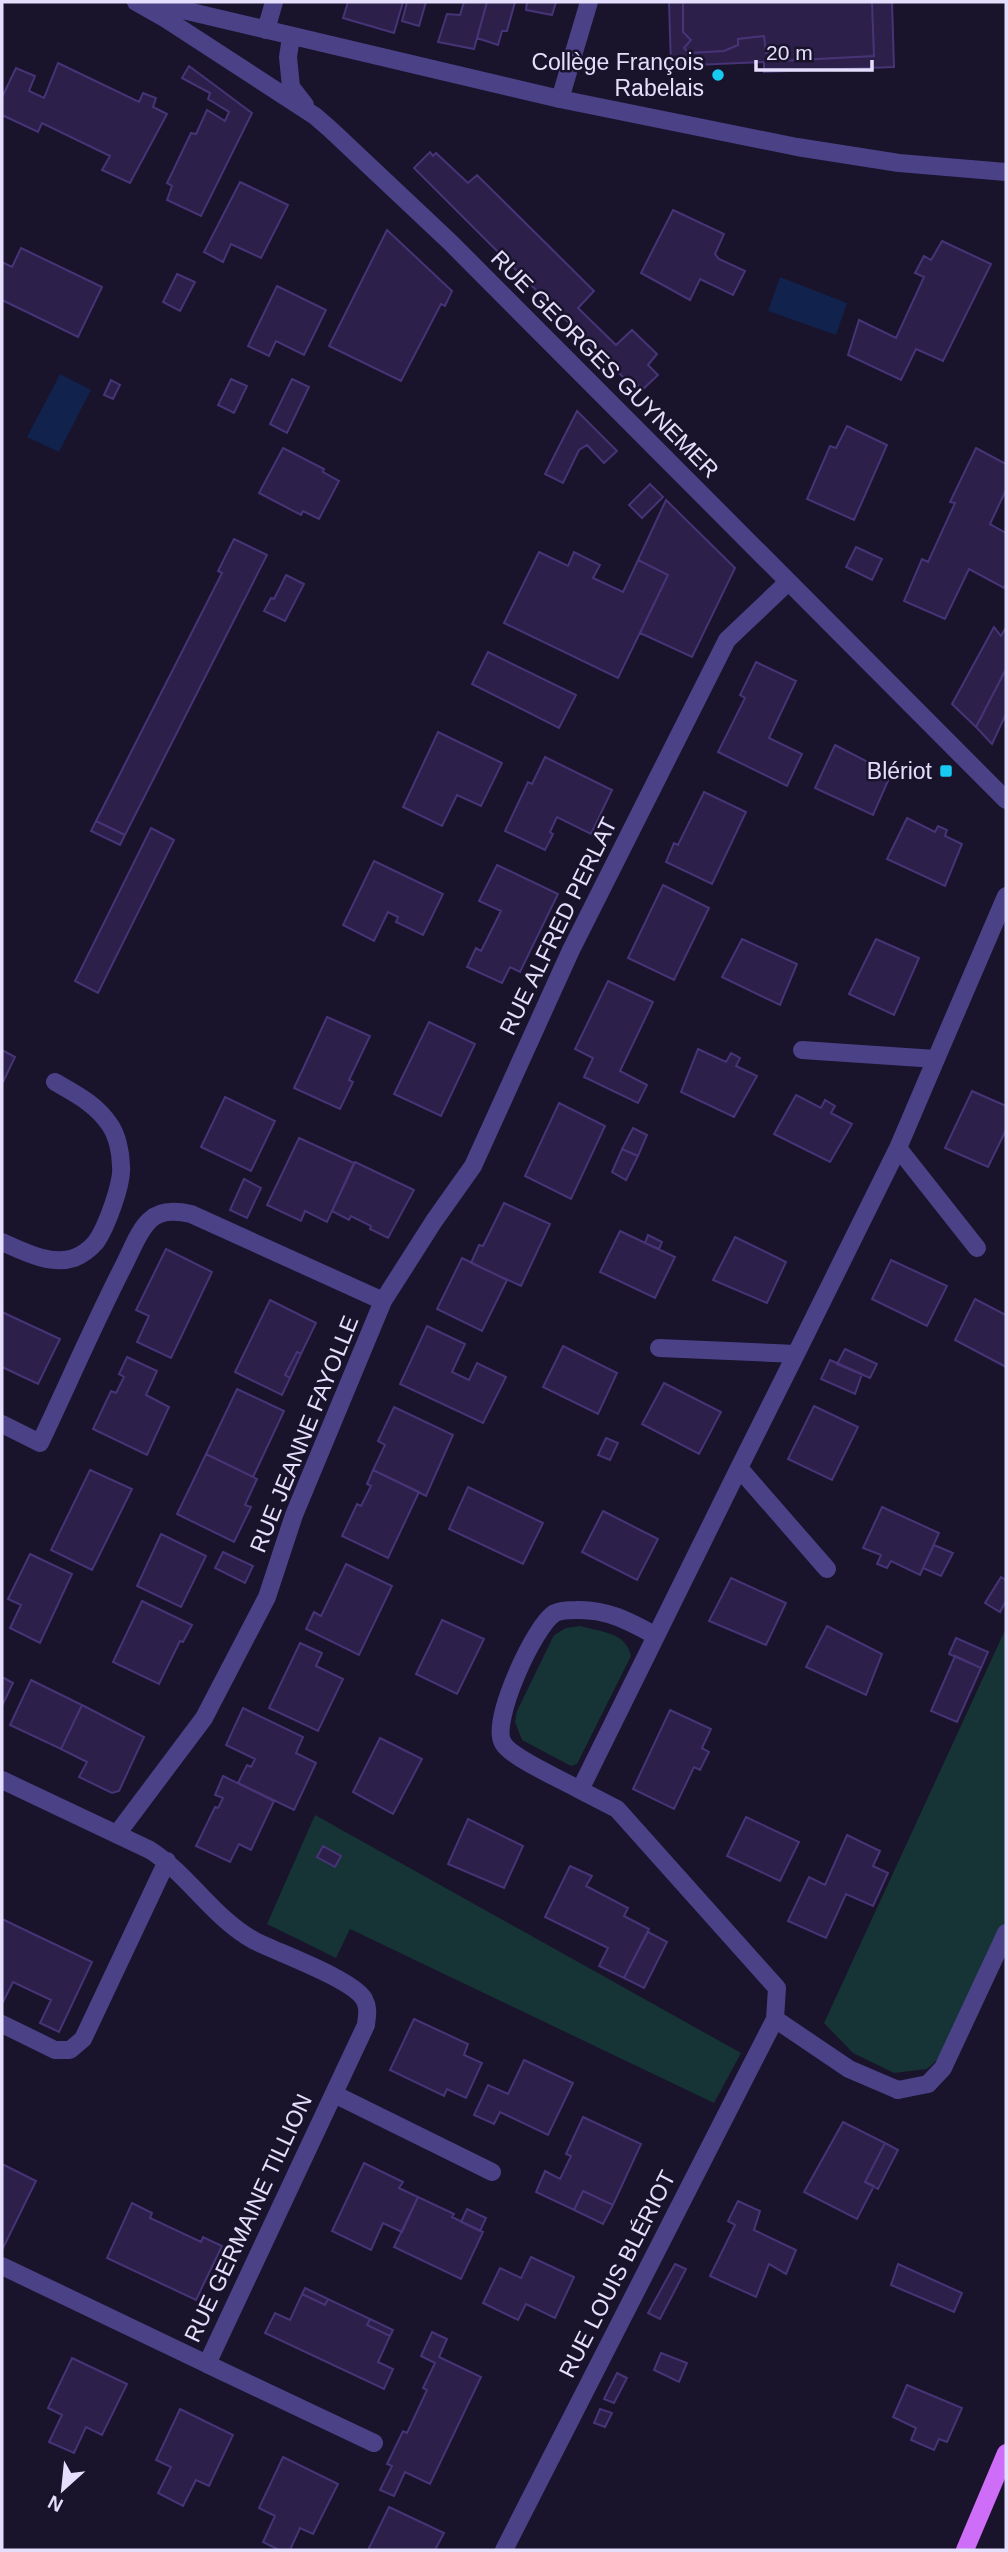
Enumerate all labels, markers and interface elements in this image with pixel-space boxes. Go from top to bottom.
scale bar [756,28,872,72]
text: 20 m [766,41,813,64]
place label: Collège François Rabelais [531,49,704,101]
marker: Collège François Rabelais [710,67,726,83]
street label: RUE GEORGES GUYNEMER [486,245,724,483]
place label: Blériot [867,758,933,784]
marker: Blériot [938,763,954,779]
street label: RUE ALFRED PERLAT [494,813,622,1039]
street label: RUE JEANNE FAYOLLE [245,1312,363,1556]
street label: RUE GERMAINE TILLION [179,2090,317,2346]
street label: RUE LOUIS BLÉRIOT [553,2166,681,2382]
north arrow [28,2454,98,2524]
text: N [45,2491,66,2516]

